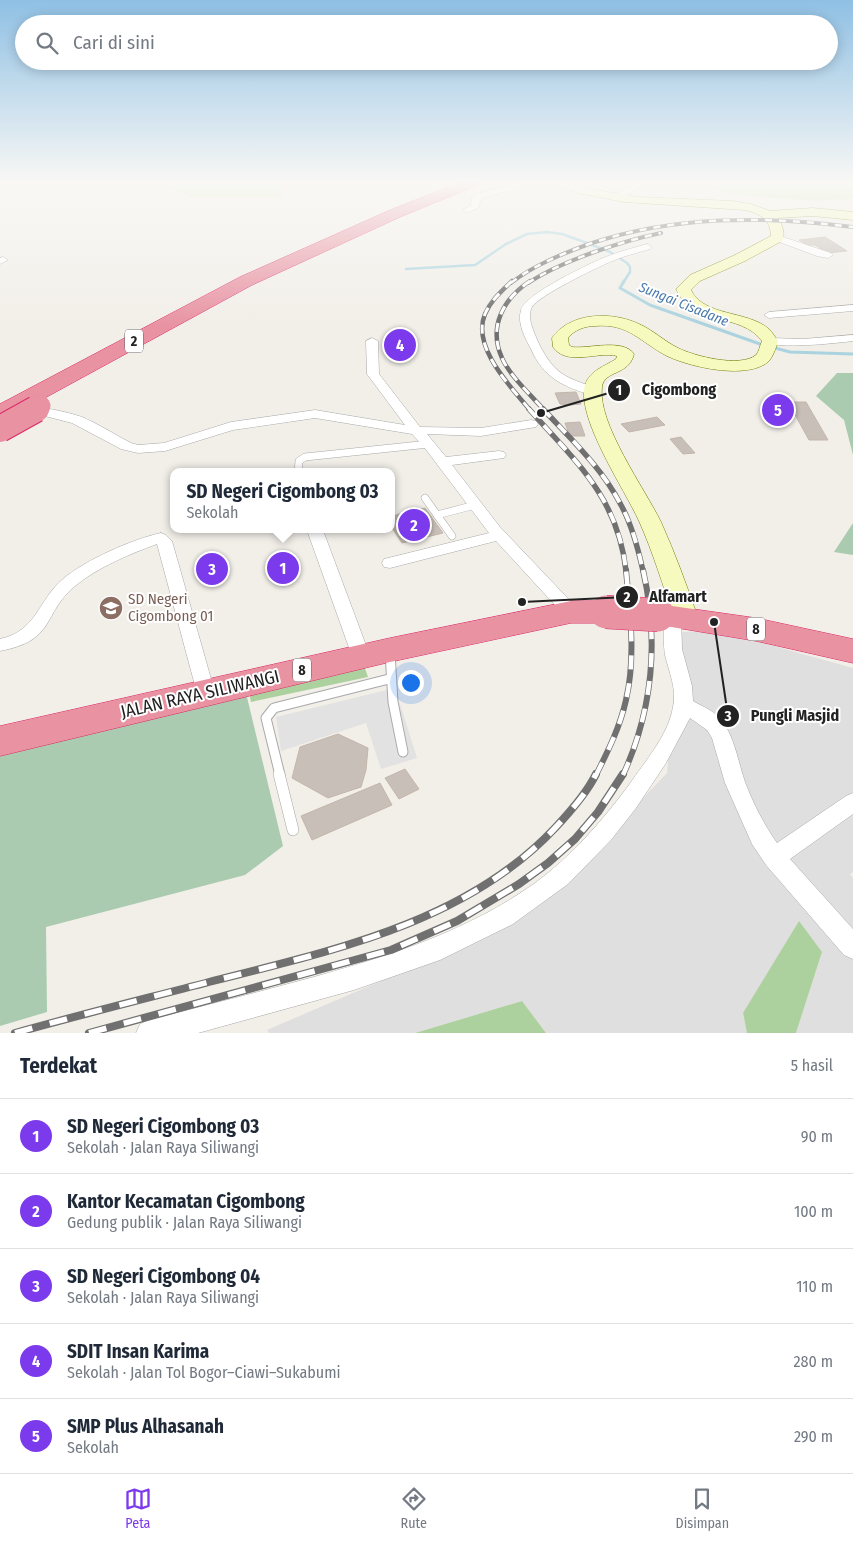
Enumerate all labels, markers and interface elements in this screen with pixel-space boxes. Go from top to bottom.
search box [15,15,838,70]
icon: search [33,29,61,57]
text: Cari di sini [73,31,155,54]
water label: Sungai Cisadane [636,278,731,330]
pin: 4 [384,326,416,364]
road number: 2 [125,330,143,352]
callout: Cigombong [607,374,726,405]
text: Cigombong [642,380,716,399]
text: 1 [616,381,622,399]
pin: 5 [762,391,794,429]
popup [170,468,395,533]
text: SD Negeri Cigombong 03 [186,480,379,503]
text: Sekolah [186,503,238,522]
pin: 2 [398,506,430,544]
pin: 1 [267,549,299,587]
pin: 3 [196,550,228,588]
callout: Alfamart [615,581,717,612]
text: Alfamart [648,587,707,606]
text: 2 [623,588,631,606]
place label: SD Negeri Cigombong 01 [128,590,213,625]
school or university icon: SD Negeri Cigombong 01 [98,595,124,621]
road number: 8 [747,618,765,640]
road number: 8 [293,658,311,682]
street label: JALAN RAYA SILIWANGI [118,665,282,723]
your location [398,670,424,696]
callout: Pungli Masjid [716,700,849,731]
text: Pungli Masjid [751,706,839,725]
text: 3 [723,707,732,725]
text: Terdekat [20,1053,97,1079]
text: 5 hasil [791,1056,833,1075]
text: SD Negeri Cigombong 03 [67,1115,259,1138]
text: 1 [33,1127,39,1146]
text: 90 m [801,1127,833,1146]
text: Sekolah · Jalan Raya Siliwangi [67,1138,259,1157]
text: Kantor Kecamatan Cigombong [67,1190,305,1213]
text: 2 [32,1202,40,1221]
text: 100 m [794,1202,833,1221]
text: Gedung publik · Jalan Raya Siliwangi [67,1213,302,1232]
text: SD Negeri Cigombong 04 [67,1265,260,1288]
text: 3 [32,1277,40,1296]
text: 110 m [796,1277,833,1296]
text: Sekolah · Jalan Raya Siliwangi [67,1288,259,1307]
text: SDIT Insan Karima [67,1340,209,1363]
text: 4 [32,1352,40,1371]
text: 280 m [794,1352,833,1371]
text: Sekolah · Jalan Tol Bogor–Ciawi–Sukabumi [67,1363,341,1382]
text: SMP Plus Alhasanah [67,1415,224,1438]
text: 5 [32,1427,40,1446]
text: 290 m [794,1427,833,1446]
text: Sekolah [67,1438,119,1457]
tab: Peta [124,1485,152,1532]
tab: Rute [400,1485,428,1532]
tab: Disimpan [676,1485,729,1532]

